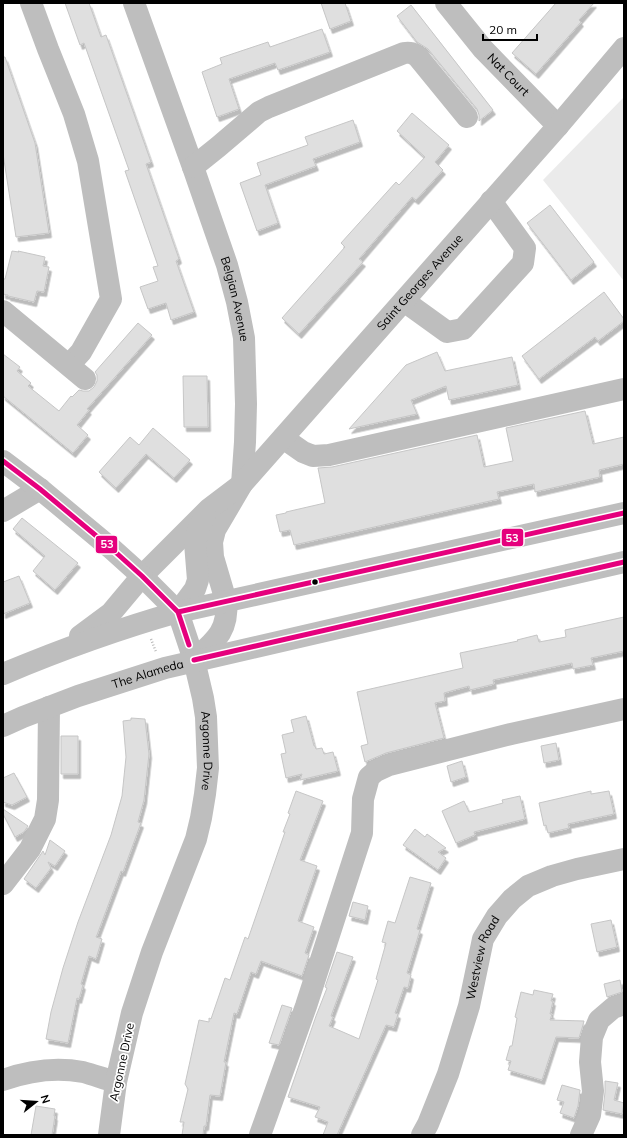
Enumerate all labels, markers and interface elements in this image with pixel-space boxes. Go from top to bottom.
scale bar [483,16,537,42]
text: 20 m [489,22,517,37]
street label: Nat Court [484,50,533,99]
street label: Saint Georges Avenue [373,231,466,333]
street label: Belgian Avenue [218,254,252,342]
line badge: 53 [501,528,524,547]
text: 53 [505,531,519,545]
line badge: 53 [95,535,118,554]
text: 53 [100,537,114,551]
unlabelled marker [310,577,320,587]
street label: The Alameda [110,656,185,692]
street label: Argonne Drive [198,710,216,791]
street label: Westview Road [462,913,503,1001]
street label: Argonne Drive [106,1021,137,1103]
north arrow [16,1082,56,1122]
text: N [38,1093,53,1105]

